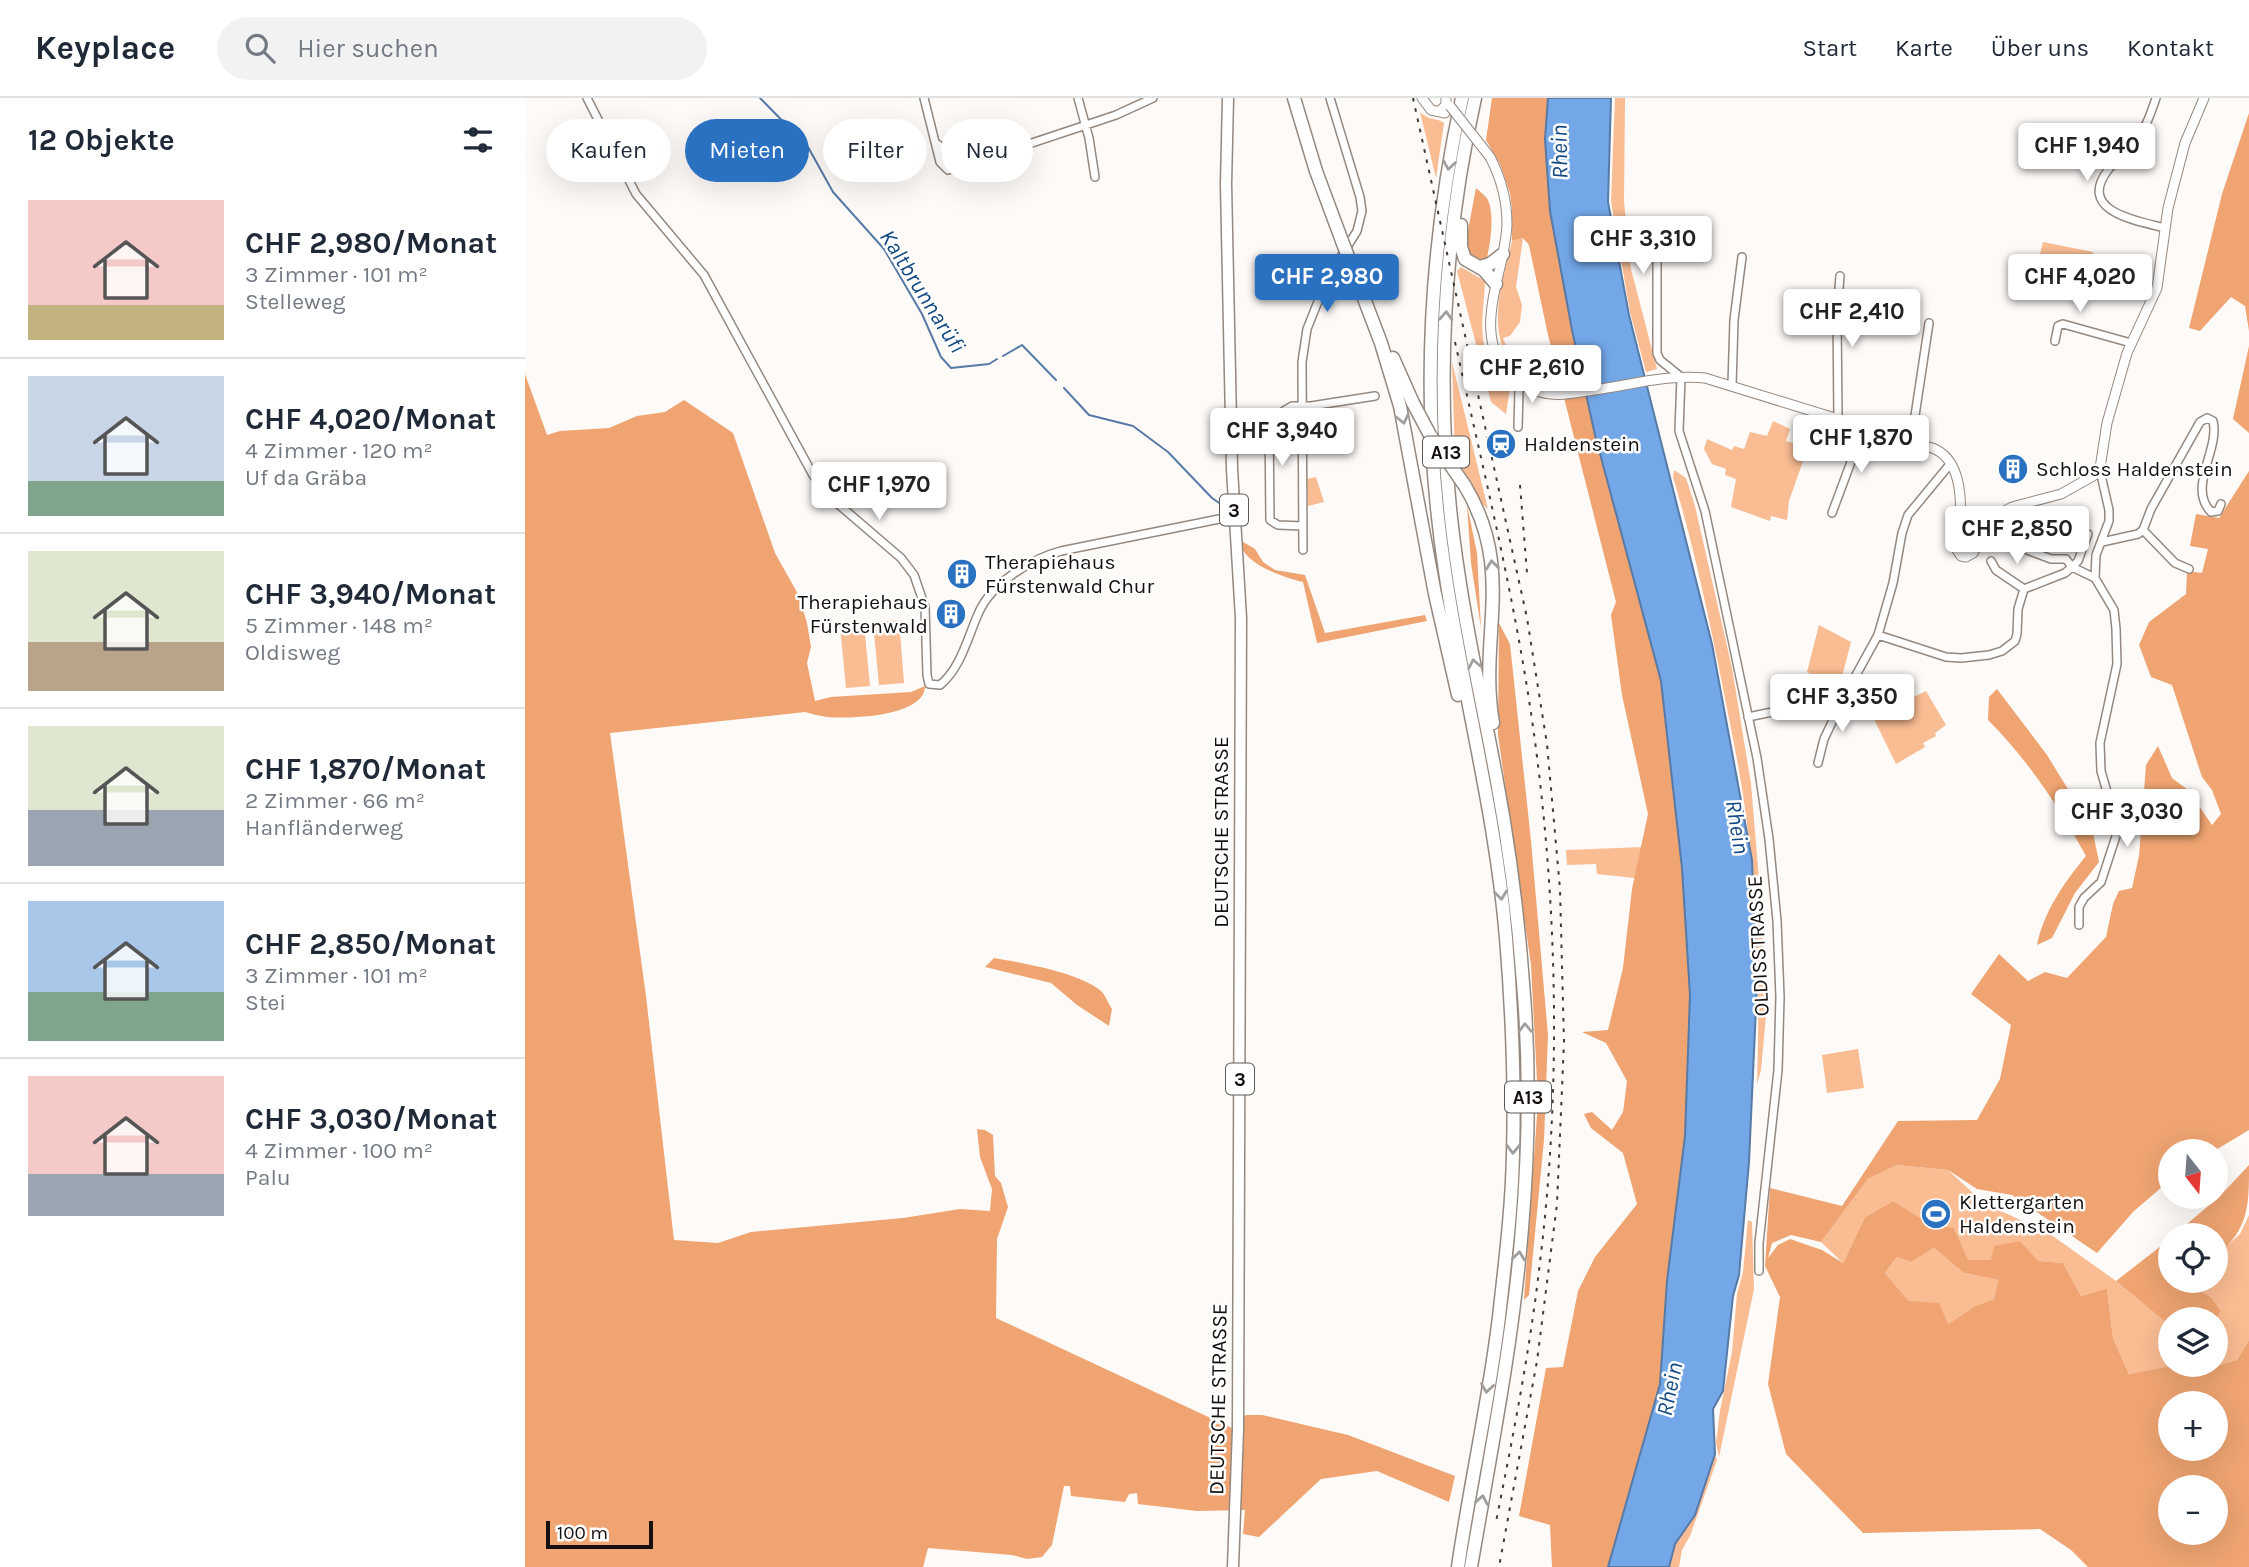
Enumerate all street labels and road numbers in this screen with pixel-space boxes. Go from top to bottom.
road number: A13 [1423,436,1469,468]
road number: 3 [1220,494,1248,526]
street label: DEUTSCHE STRASSE [1209,736,1233,928]
street label: OLDISSTRASSE [1742,875,1774,1017]
road number: 3 [1226,1063,1254,1094]
road number: A13 [1505,1082,1551,1113]
street label: DEUTSCHE STRASSE [1204,1303,1232,1495]

